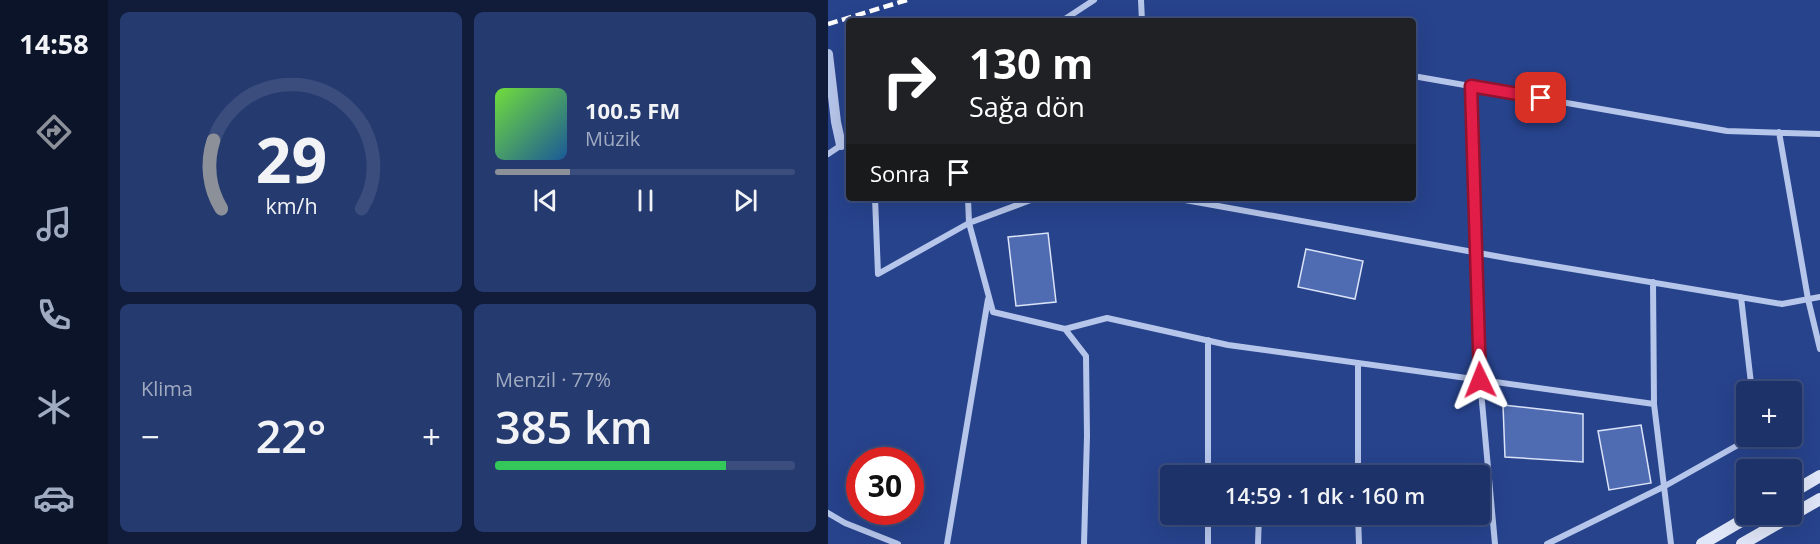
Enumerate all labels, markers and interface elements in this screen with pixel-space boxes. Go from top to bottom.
text: 14:58 [19,25,89,62]
text: 130 m [969,34,1093,91]
icon: right [870,42,948,120]
pin [1515,72,1566,123]
icon: arrive [1524,81,1557,114]
text: Sağa dön [969,88,1085,125]
text: 100.5 FM [585,95,680,125]
icon: directions [33,111,75,153]
text: 29 [255,116,327,201]
text: Müzik [585,125,640,152]
icon: arrive [942,156,975,189]
text: Sonra [870,158,930,188]
icon: previous [529,184,562,217]
icon: pause [629,184,662,217]
icon: next [729,184,762,217]
text: km/h [265,192,317,221]
icon: music [33,203,75,245]
icon: phone [33,294,75,336]
position arrow [1448,348,1512,412]
text: Menzil · 77% [495,366,611,393]
text: Klima [141,375,193,402]
map controls [1736,381,1802,525]
button: + [1736,381,1802,447]
icon: climate [33,386,75,428]
text: 385 km [495,396,653,457]
text: 22° [256,405,326,466]
text: − [141,414,160,459]
text: + [422,414,441,459]
speed limit sign: 30 [846,447,924,525]
button: − [1736,459,1802,525]
icon: car [33,477,75,519]
text: 14:59 · 1 dk · 160 m [1225,480,1425,510]

